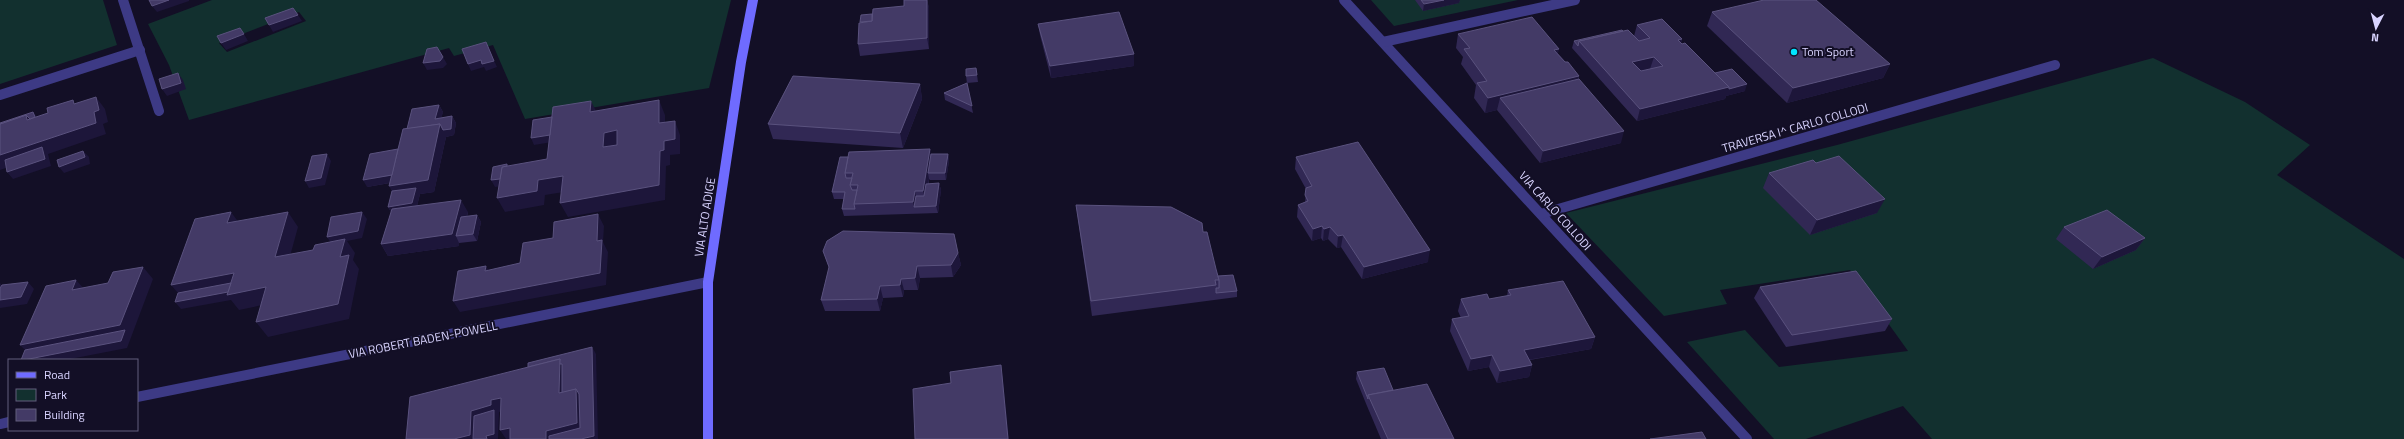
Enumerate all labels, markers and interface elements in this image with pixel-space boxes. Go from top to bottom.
north arrow [2356,8,2396,48]
text: N [2370,30,2380,46]
place label: Tom Sport [1802,42,1855,61]
marker: Tom Sport [1789,47,1799,57]
street label: TRAVERSA I^ CARLO COLLODI [1720,98,1870,157]
street label: VIA CARLO COLLODI [1514,167,1596,255]
street label: VIA ALTO ADIGE [689,176,720,258]
street label: VIA ROBERT BADEN-POWELL [347,316,499,363]
legend [8,359,138,431]
text: Road [44,365,70,384]
text: Park [44,385,67,404]
text: Building [44,405,85,424]

